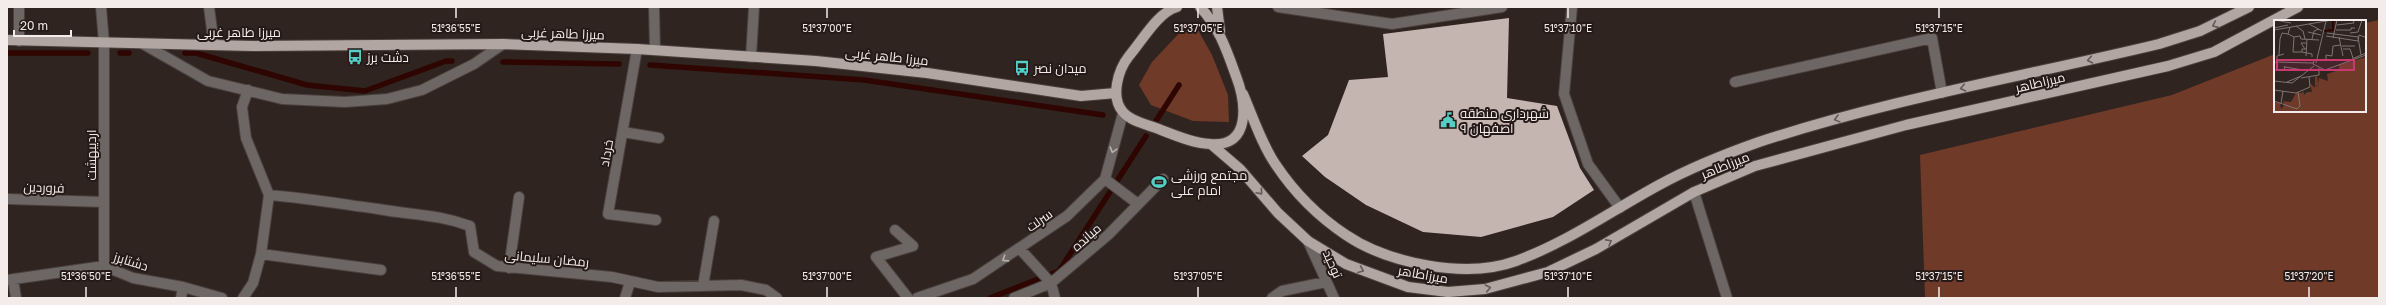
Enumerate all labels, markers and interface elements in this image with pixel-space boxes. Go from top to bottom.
scale bar [14,12,71,38]
text: 20 m [20,18,48,33]
one-way arrow [2211,20,2219,28]
inset map [2274,20,2366,112]
text: 51°36'55"E [431,22,481,34]
text: 51°37'00"E [802,22,852,34]
text: 51°37'05"E [1173,22,1223,34]
text: 51°37'10"E [1544,22,1592,34]
text: 51°37'15"E [1915,22,1963,34]
street label: میرزا طاهر غربی [197,24,281,40]
street label: میرزا طاهر غربی [521,24,605,42]
street label: میرزا طاهر غربی [844,44,930,68]
bus stop icon: دشت برز [346,48,364,66]
place label: دشت برز [366,49,409,65]
one-way arrow [2087,56,2093,64]
bus stop icon: میدان نصر [1013,59,1031,77]
place label: میدان نصر [1033,60,1087,76]
street label: میرزاطاهر [2013,68,2067,96]
one-way arrow [1960,84,1966,92]
place label: شهرداری منطقه ۹ اصفهان [1460,105,1549,136]
public building icon: شهرداری منطقه ۹ اصفهان [1439,111,1457,129]
one-way arrow [1833,114,1840,123]
street label: اردیبهشت [83,130,99,180]
street label: خرداد [596,138,616,168]
one-way arrow [1109,147,1118,154]
street label: میرزاطاهر [1698,148,1752,182]
place label: مجتمع ورزشی امام علی [1171,167,1247,200]
sports icon: مجتمع ورزشی امام علی [1150,173,1168,191]
street label: فروردین [23,178,65,196]
one-way arrow [1255,187,1262,195]
street label: سرلت [1023,205,1055,235]
street label: میانده [1068,220,1104,254]
one-way arrow [1604,239,1612,246]
street label: رمضان سلیمانی [504,246,590,270]
street label: دشتابرز [111,248,150,274]
street label: توحید [1320,248,1346,281]
one-way arrow [1002,254,1009,262]
street label: میرزاطاهر [1396,262,1449,286]
one-way arrow [1358,266,1365,274]
text: 51°36'50"E [61,270,111,282]
text: 51°36'55"E [431,270,481,282]
text: 51°37'00"E [802,270,852,282]
text: 51°37'05"E [1173,270,1223,282]
text: 51°37'10"E [1544,270,1592,282]
text: 51°37'15"E [1915,270,1963,282]
text: 51°37'20"E [2284,270,2334,282]
one-way arrow [1485,285,1491,293]

